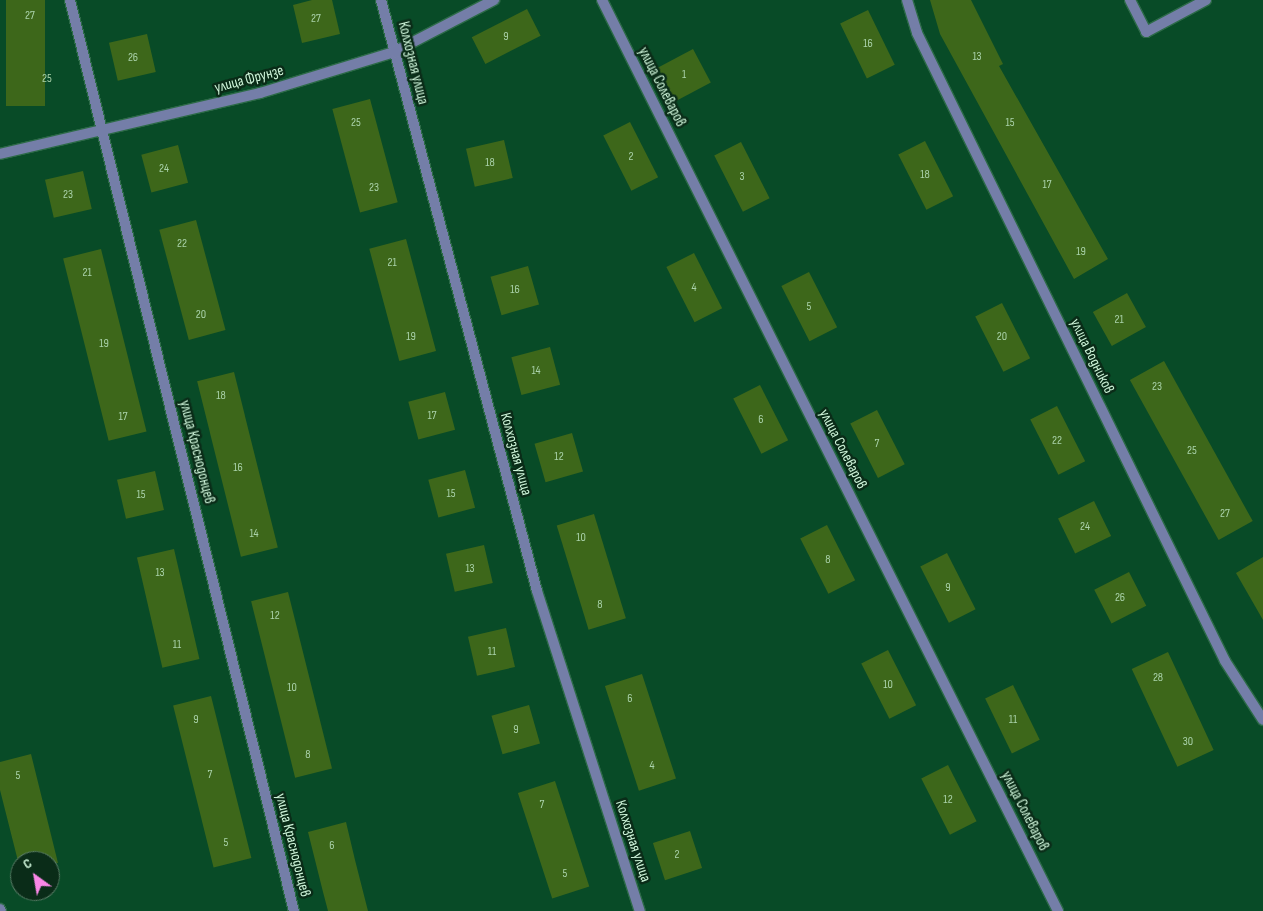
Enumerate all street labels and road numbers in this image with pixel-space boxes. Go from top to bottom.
street label: Колхозная улица [394,20,432,106]
street label: улица Солеваров [634,44,690,130]
street label: улица Фрунзе [212,61,286,97]
street label: улица Водников [1066,316,1118,396]
street label: улица Краснодонцев [175,398,219,506]
street label: улица Солеваров [815,406,871,492]
street label: Колхозная улица [496,411,536,497]
street label: улица Солеваров [997,768,1053,854]
street label: улица Краснодонцев [271,791,315,899]
street label: Колхозная улица [611,798,655,884]

